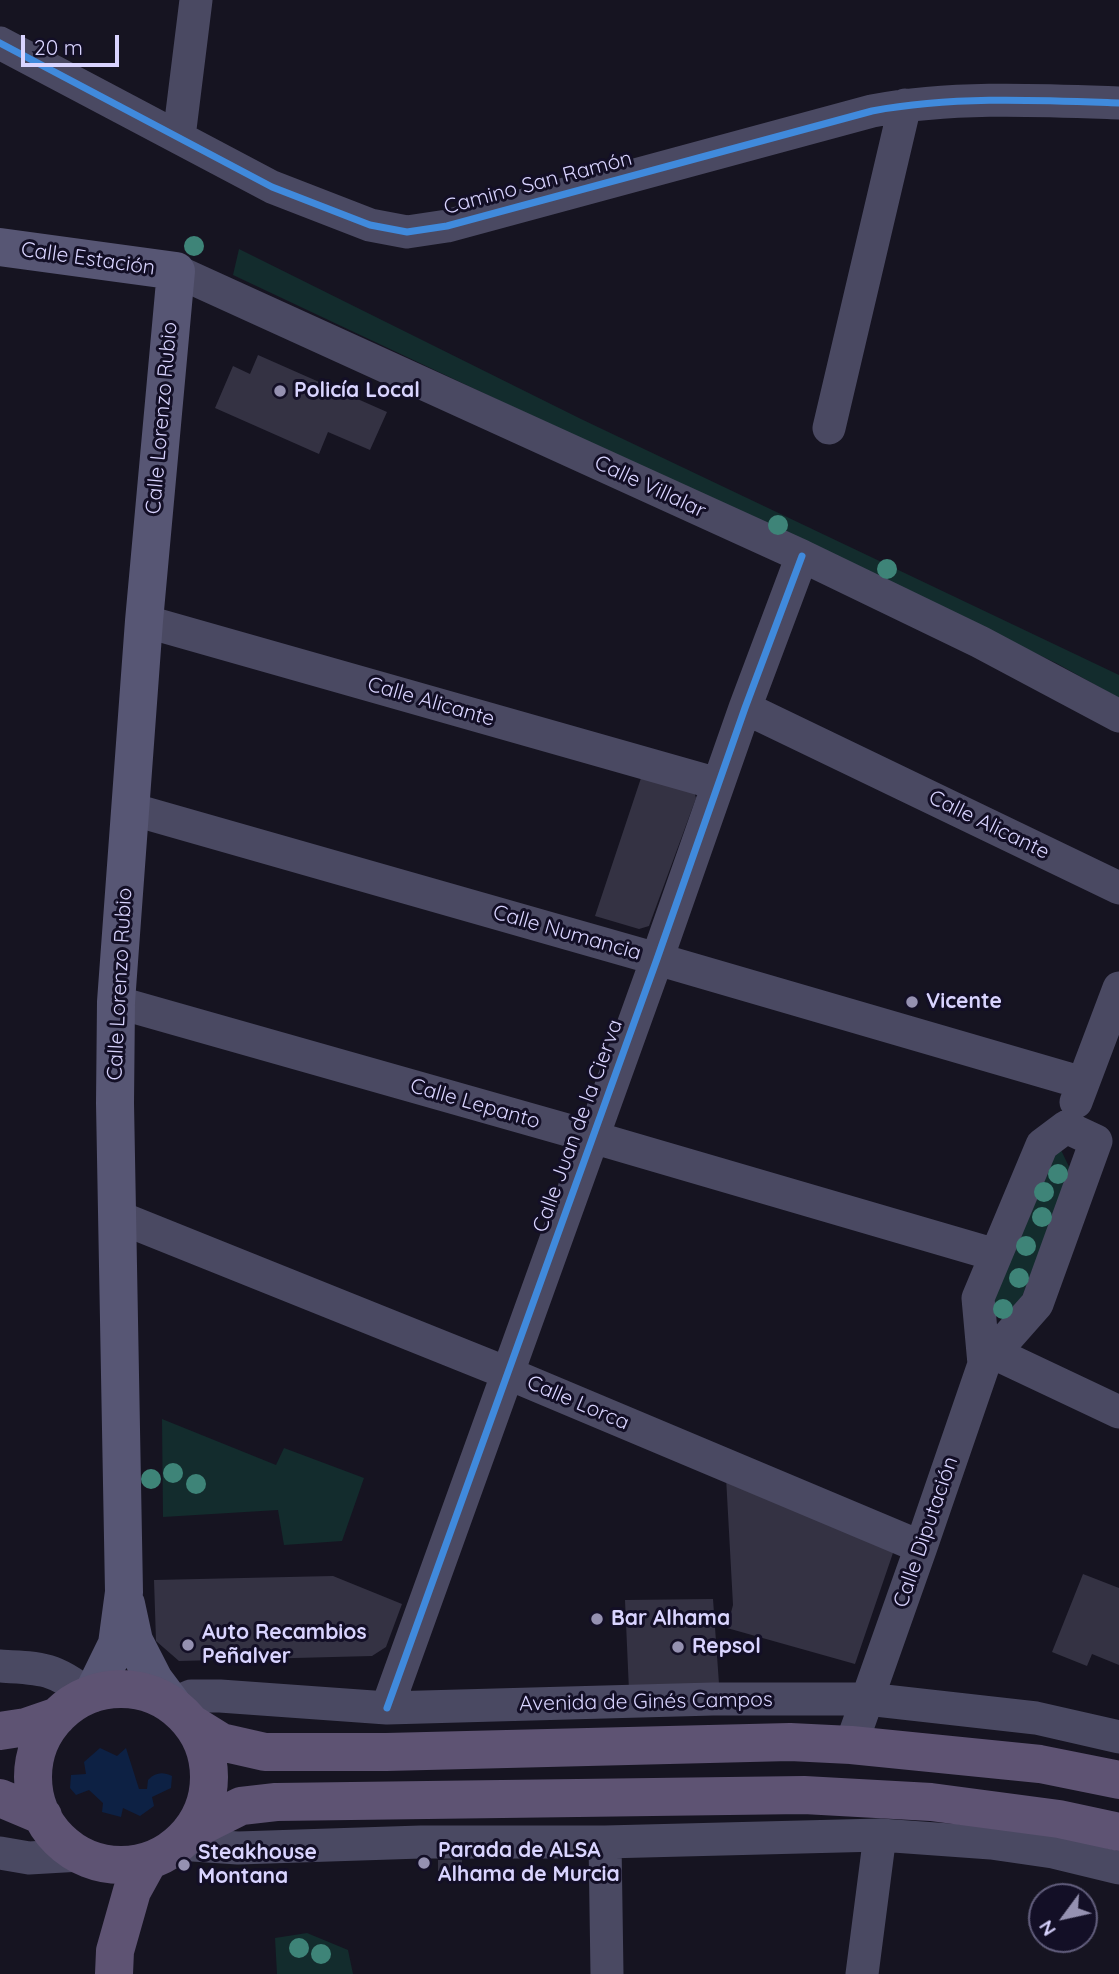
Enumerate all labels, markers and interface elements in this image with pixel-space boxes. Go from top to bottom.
scale bar [24,21,122,65]
text: 20 m [34,34,83,60]
street label: Camino San Ramón [441,146,635,220]
street label: Calle Estación [19,237,157,281]
street label: Calle Lorenzo Rubio [141,321,183,515]
place label: Policía Local [294,378,420,404]
marker: Policía Local [272,383,288,399]
street label: Calle Villalar [590,450,710,524]
street label: Calle Alicante [365,672,497,732]
street label: Calle Alicante [925,785,1053,865]
street label: Calle Lorenzo Rubio [102,887,138,1081]
street label: Calle Numancia [490,900,644,966]
place label: Vicente [926,989,1002,1015]
marker: Vicente [904,994,920,1010]
street label: Calle Juan de la Cierva [528,1016,628,1236]
street label: Calle Lepanto [407,1073,543,1135]
street label: Calle Lorca [523,1370,633,1436]
street label: Calle Diputación [888,1453,964,1611]
place label: Bar Alhama [611,1606,730,1632]
marker: Bar Alhama [589,1611,605,1627]
place label: Auto Recambios Peñalver [202,1620,367,1670]
place label: Repsol [692,1634,761,1660]
marker: Auto Recambios Peñalver [180,1637,196,1653]
marker: Repsol [670,1639,686,1655]
street label: Avenida de Ginés Campos [519,1687,773,1717]
place label: Parada de ALSA Alhama de Murcia [438,1838,620,1888]
place label: Steakhouse Montana [198,1840,317,1890]
marker: Parada de ALSA Alhama de Murcia [416,1855,432,1871]
marker: Steakhouse Montana [176,1857,192,1873]
north arrow [1028,1883,1098,1953]
text: N [1033,1916,1061,1941]

